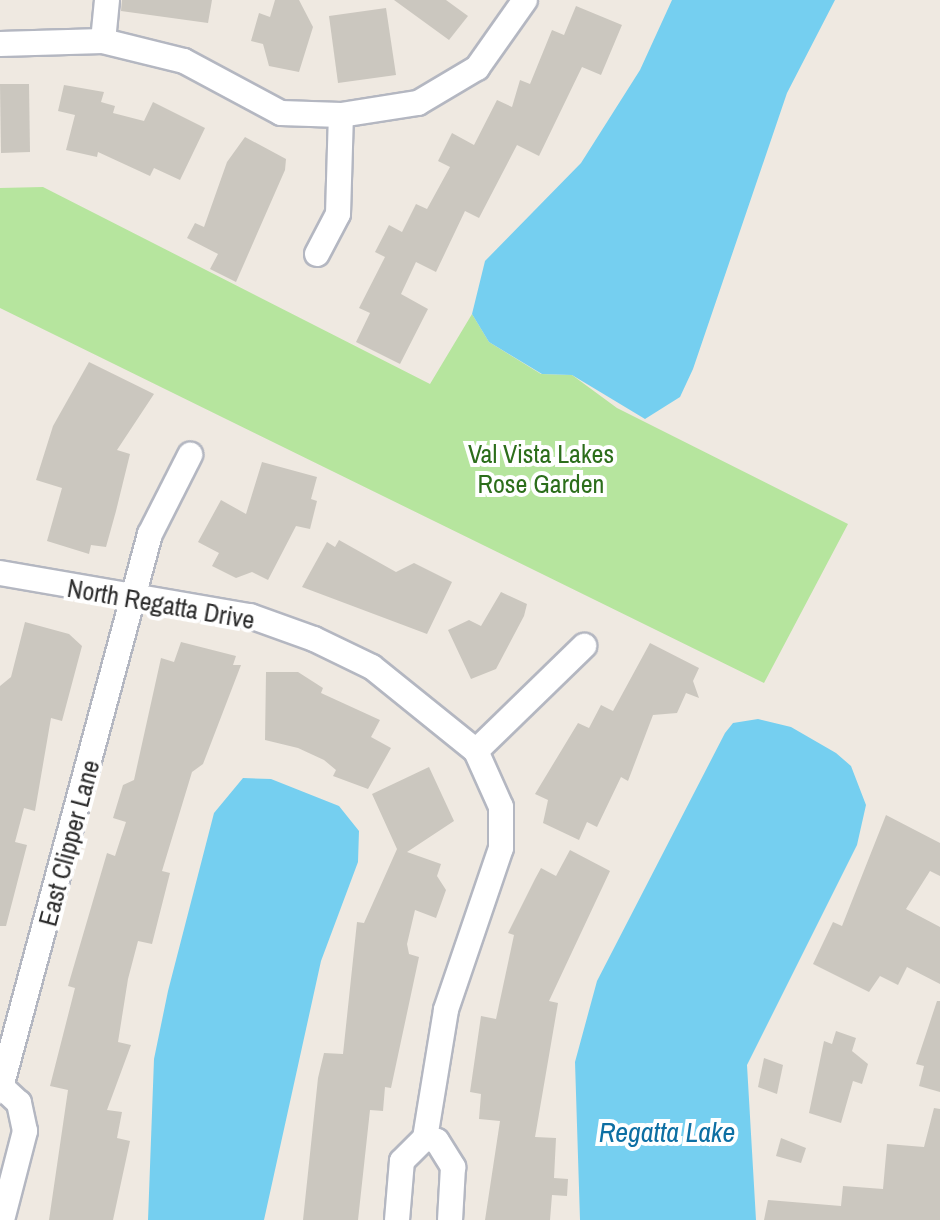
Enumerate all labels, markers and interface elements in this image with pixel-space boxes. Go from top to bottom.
park label: Val Vista Lakes Rose Garden [468,438,614,500]
street label: North Regatta Drive [65,572,257,636]
street label: East Clipper Lane [32,757,106,929]
water label: Regatta Lake [599,1115,735,1149]

